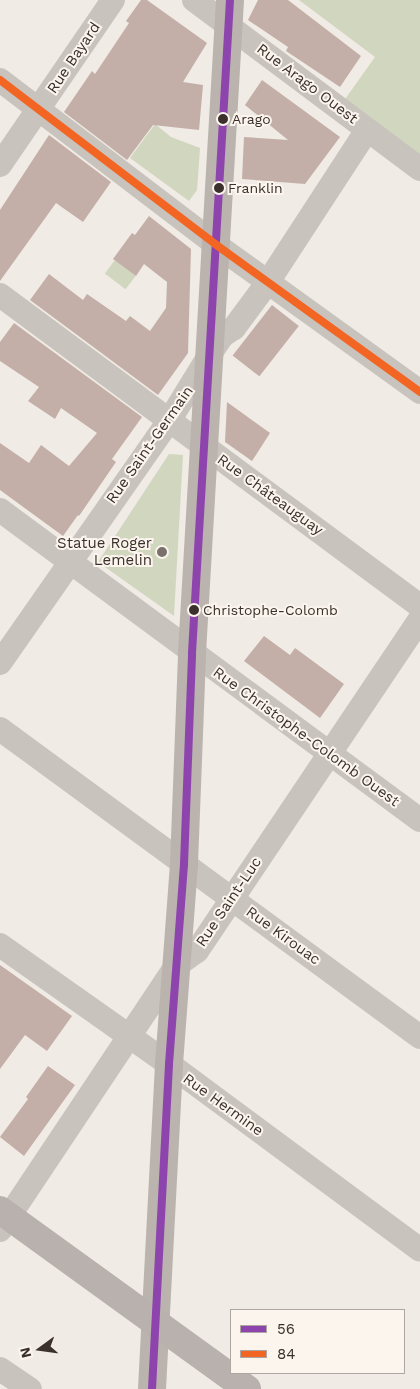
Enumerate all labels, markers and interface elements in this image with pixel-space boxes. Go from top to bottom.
street label: Rue Bayard [44,19,104,97]
street label: Rue Arago Ouest [253,40,361,128]
place label: Arago [232,111,271,127]
marker: Arago [218,114,228,124]
place label: Franklin [228,180,283,196]
marker: Franklin [214,183,224,193]
street label: Rue Saint-Germain [103,383,197,507]
street label: Rue Châteauguay [214,451,326,539]
place label: Statue Roger Lemelin [57,534,152,569]
marker: Statue Roger Lemelin [156,546,168,558]
place label: Christophe-Colomb [203,602,338,618]
marker: Christophe-Colomb [189,605,199,615]
street label: Rue Christophe-Colomb Ouest [209,663,403,811]
street label: Rue Saint-Luc [192,854,266,950]
street label: Rue Kirouac [242,903,324,969]
street label: Rue Hermine [179,1070,267,1140]
legend [230,1309,405,1374]
text: 56 [277,1320,295,1338]
north arrow [15,1324,65,1374]
text: 84 [277,1345,295,1363]
text: N [16,1346,34,1360]

